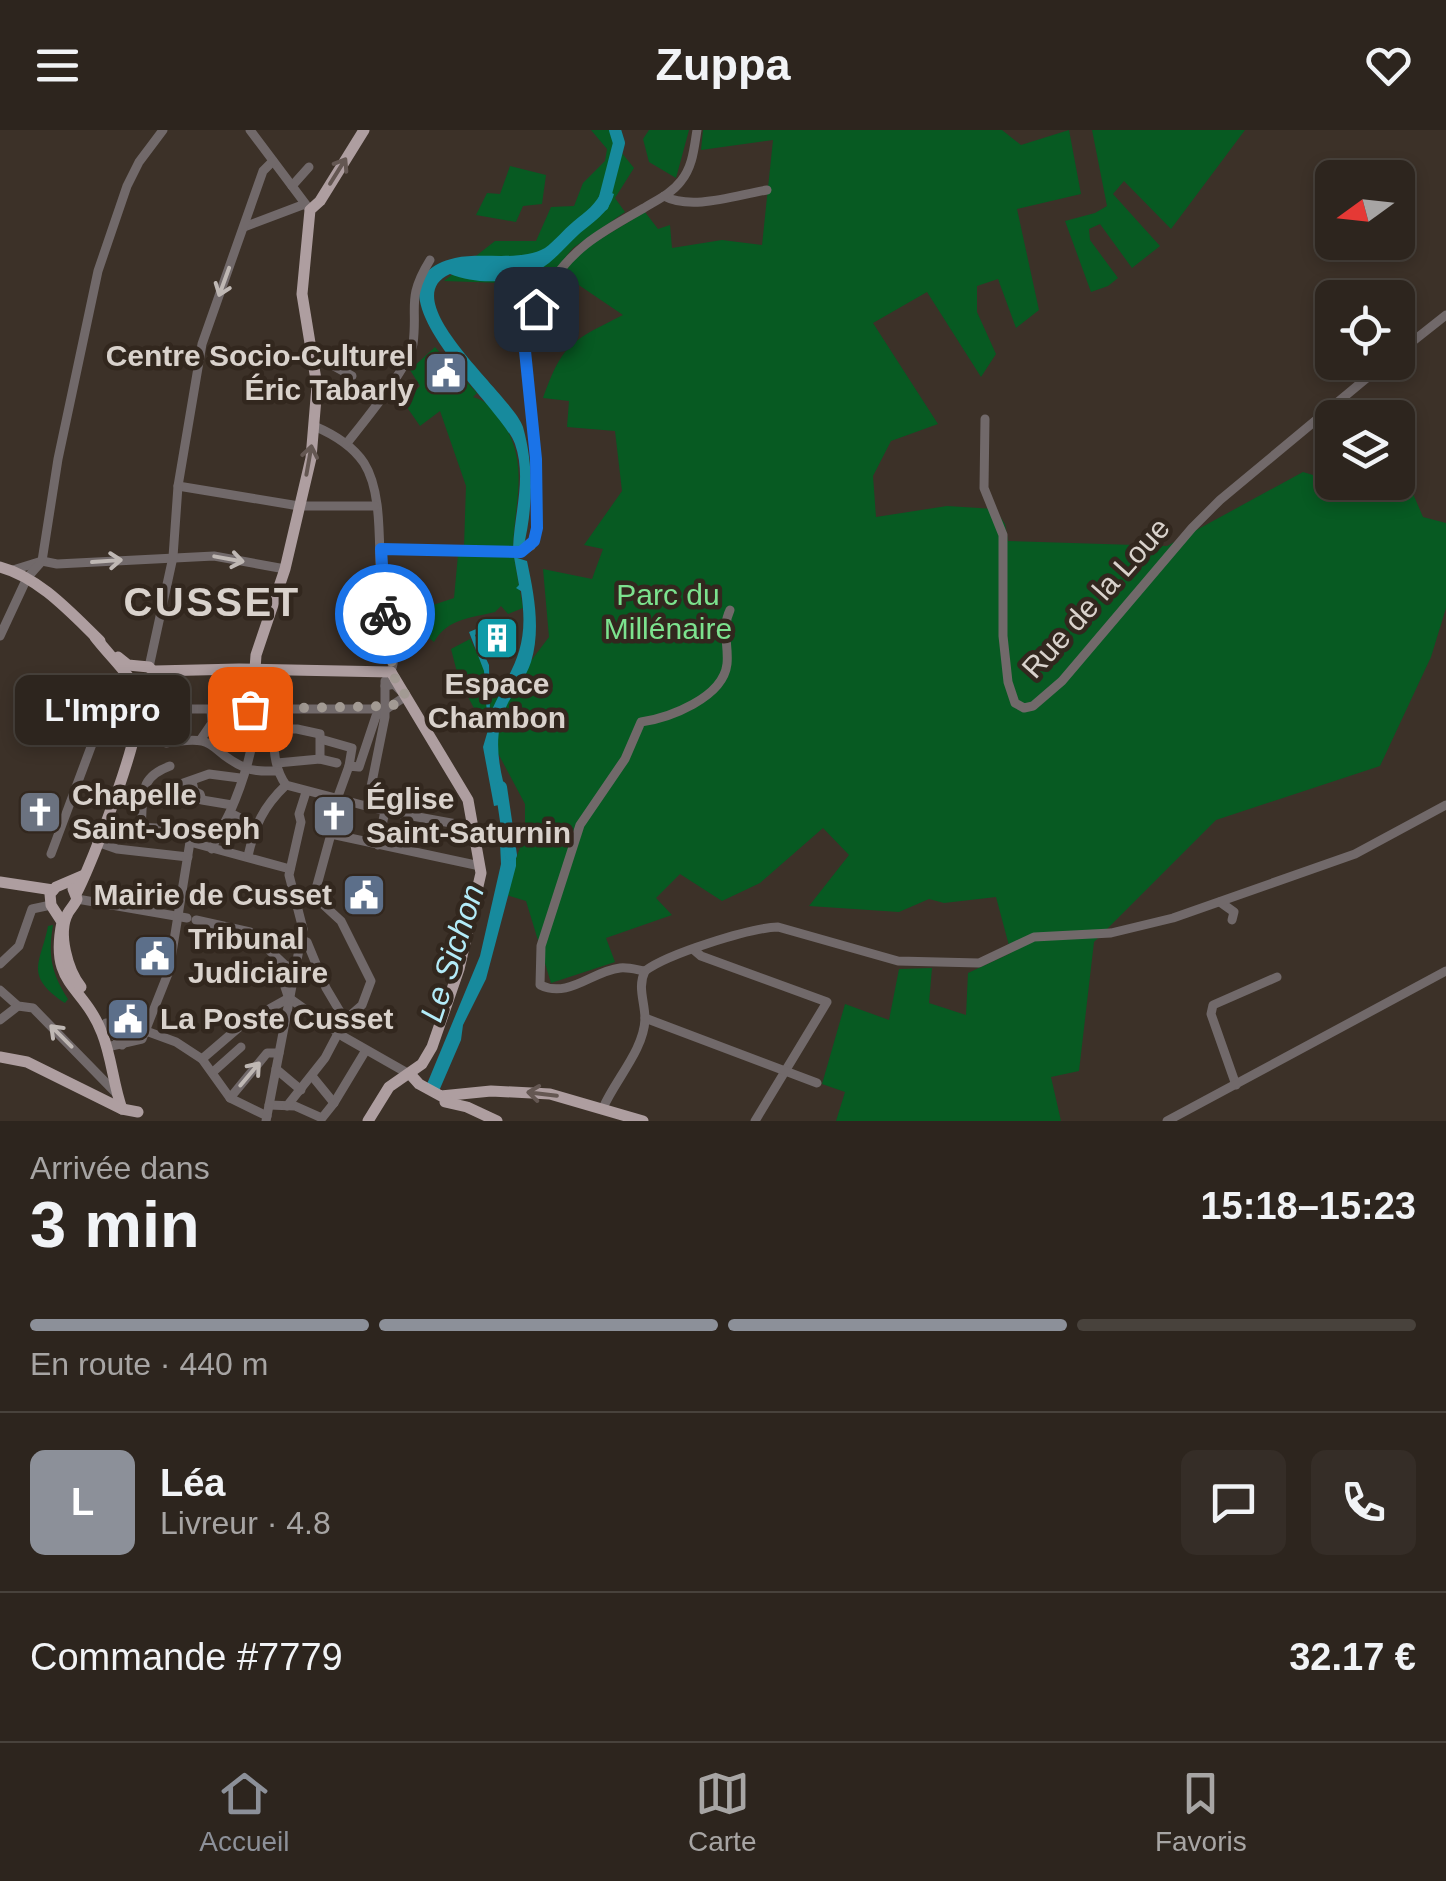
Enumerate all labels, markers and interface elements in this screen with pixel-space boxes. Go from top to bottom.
icon: menu [30,38,85,93]
icon: heart [1361,38,1416,93]
text: Zuppa [656,39,790,90]
one-way arrow [328,157,348,186]
north arrow [1315,160,1415,260]
map controls [1315,160,1415,500]
one-way arrow [214,266,232,297]
pin [494,267,579,352]
button: locate [1315,280,1415,380]
icon: home [509,282,564,337]
place label: Centre Socio-Culturel Éric Tabarly [106,339,414,406]
public building icon: Centre Socio-Culturel Éric Tabarly [423,350,469,396]
button: layers [1315,400,1415,500]
one-way arrow [300,444,319,477]
street label: Rue de la Loue [1015,511,1176,684]
one-way arrow [212,550,245,569]
one-way arrow [91,551,123,570]
courier [335,564,435,664]
park label: Parc du Millénaire [604,578,732,645]
district label: CUSSET [123,580,301,624]
icon: bike [358,587,413,642]
building icon: Espace Chambon [474,615,520,661]
pin [208,667,293,752]
place label: Espace Chambon [428,667,566,734]
callout: L'Impro [15,674,190,744]
icon: bag [223,682,278,737]
text: L'Impro [44,692,161,728]
place label: Chapelle Saint-Joseph [72,778,260,845]
place label: Église Saint-Saturnin [366,782,571,849]
church icon: Chapelle Saint-Joseph [17,789,63,835]
church icon: Église Saint-Saturnin [311,793,357,839]
public building icon: Mairie de Cusset [341,872,387,918]
place label: Mairie de Cusset [94,878,332,911]
water label: Le Sichon [413,880,491,1026]
place label: Tribunal Judiciaire [188,922,328,989]
public building icon: Tribunal Judiciaire [132,933,178,979]
public building icon: La Poste Cusset [105,996,151,1042]
place label: La Poste Cusset [160,1002,393,1035]
one-way arrow [49,1024,73,1048]
one-way arrow [238,1061,260,1087]
one-way arrow [527,1084,559,1103]
text: Arrivée dans [30,1150,210,1186]
text: 15:18–15:23 [1200,1185,1416,1227]
text: 3 min [30,1188,200,1261]
text: En route · 440 m [30,1346,268,1382]
button: chat [1181,1450,1286,1555]
button: phone [1311,1450,1416,1555]
text: Léa [160,1462,225,1504]
text: L [71,1481,94,1523]
text: Livreur · 4.8 [160,1505,331,1541]
text: Commande #7779 [30,1636,343,1678]
text: 32.17 € [1289,1636,1416,1678]
tab: Accueil [199,1766,290,1858]
tab: Carte [688,1766,756,1858]
tab: Favoris [1155,1766,1247,1858]

